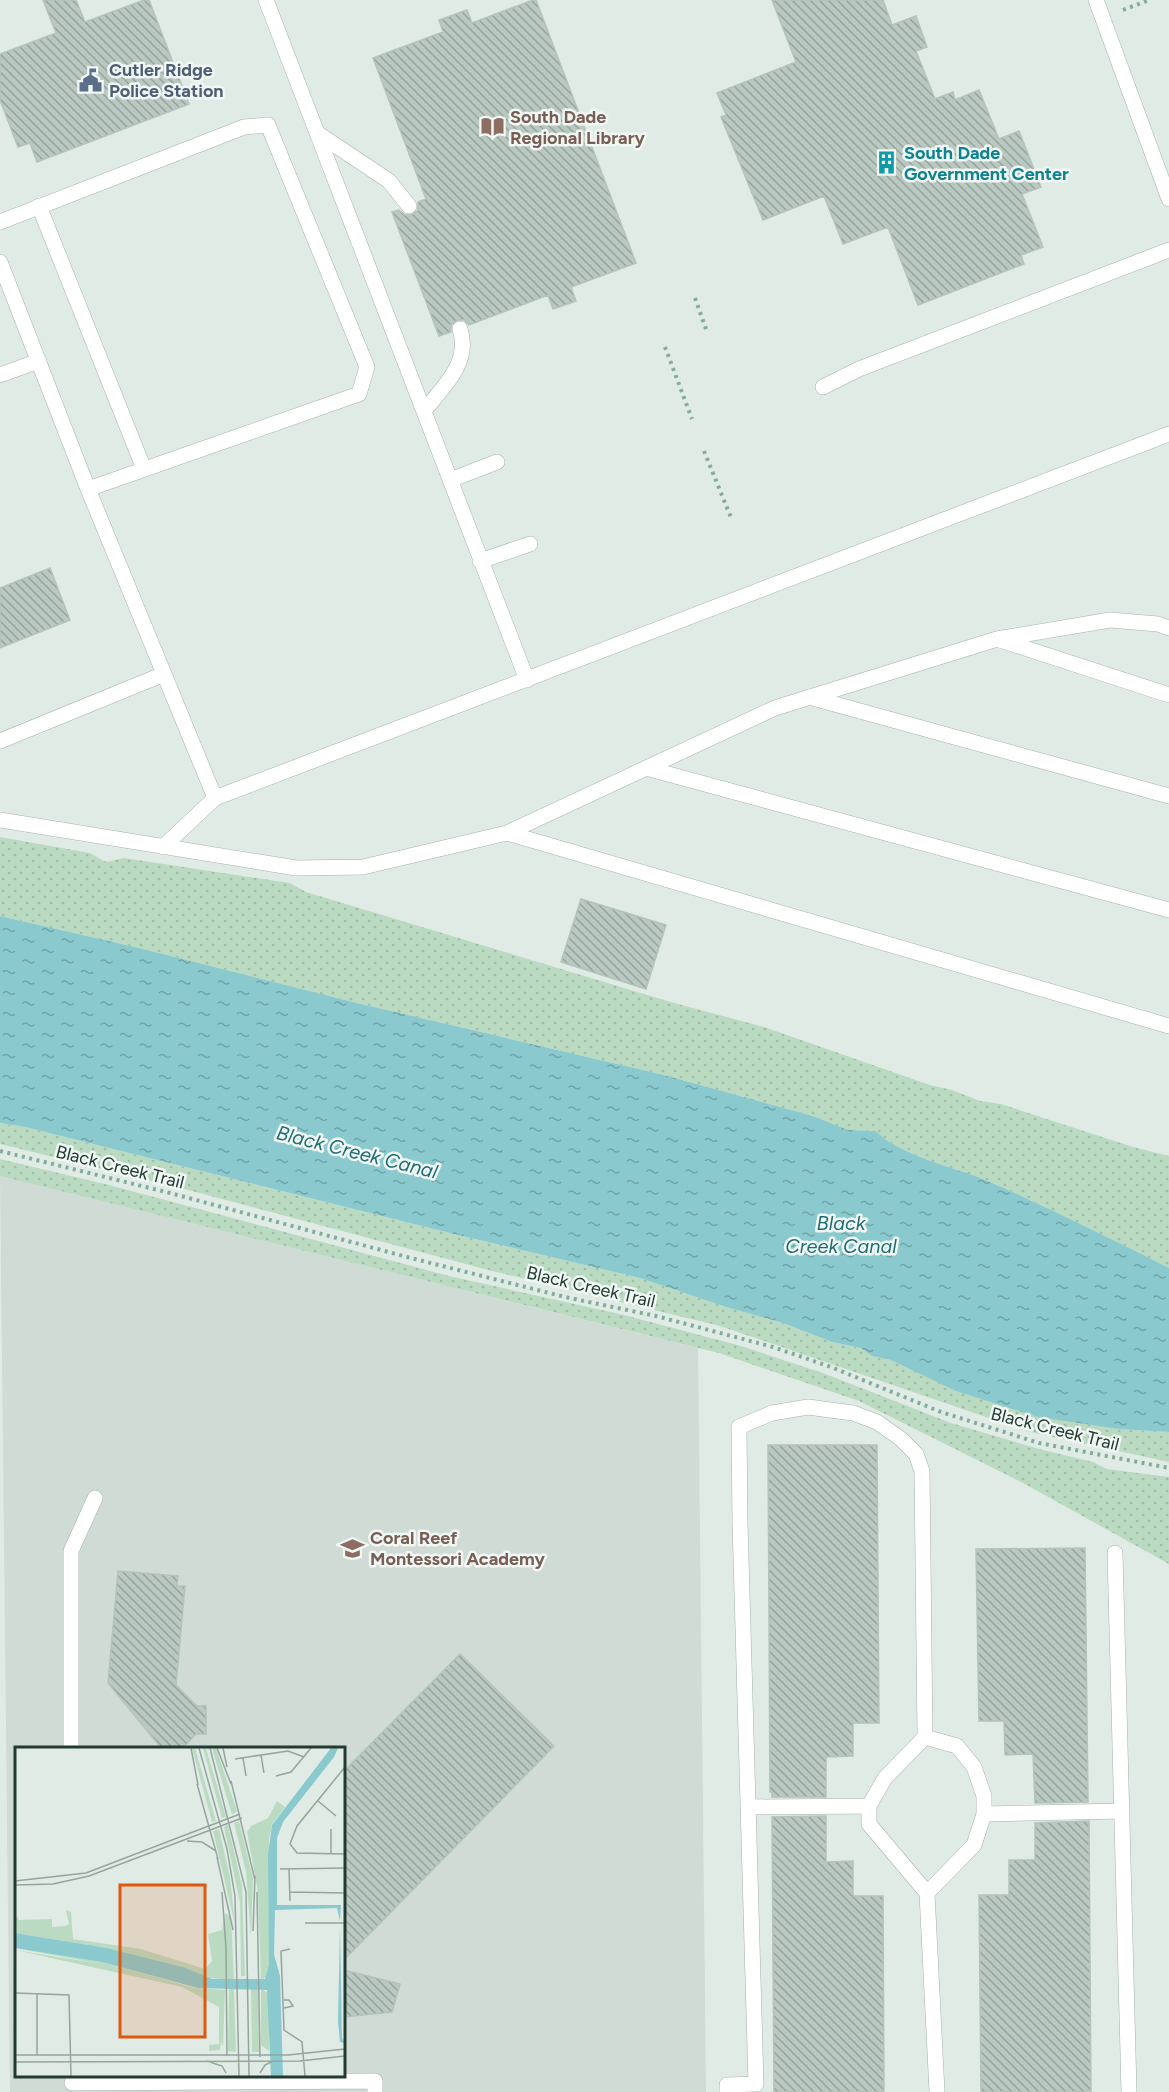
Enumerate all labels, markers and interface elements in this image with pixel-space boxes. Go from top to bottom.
place label: Cutler Ridge Police Station [109,59,224,102]
public building icon: Cutler Ridge Police Station [78,67,104,93]
place label: South Dade Regional Library [510,106,645,149]
library icon: South Dade Regional Library [479,114,505,140]
place label: South Dade Government Center [904,142,1069,185]
building icon: South Dade Government Center [873,150,899,176]
water label: Black Creek Canal [274,1120,441,1184]
street label: Black Creek Trail [54,1140,186,1194]
water label: Black Creek Canal [785,1211,897,1258]
street label: Black Creek Trail [524,1261,658,1313]
street label: Black Creek Trail [989,1402,1121,1456]
place label: Coral Reef Montessori Academy [370,1527,545,1570]
school or university icon: Coral Reef Montessori Academy [339,1535,365,1561]
inset map [15,1747,345,2077]

